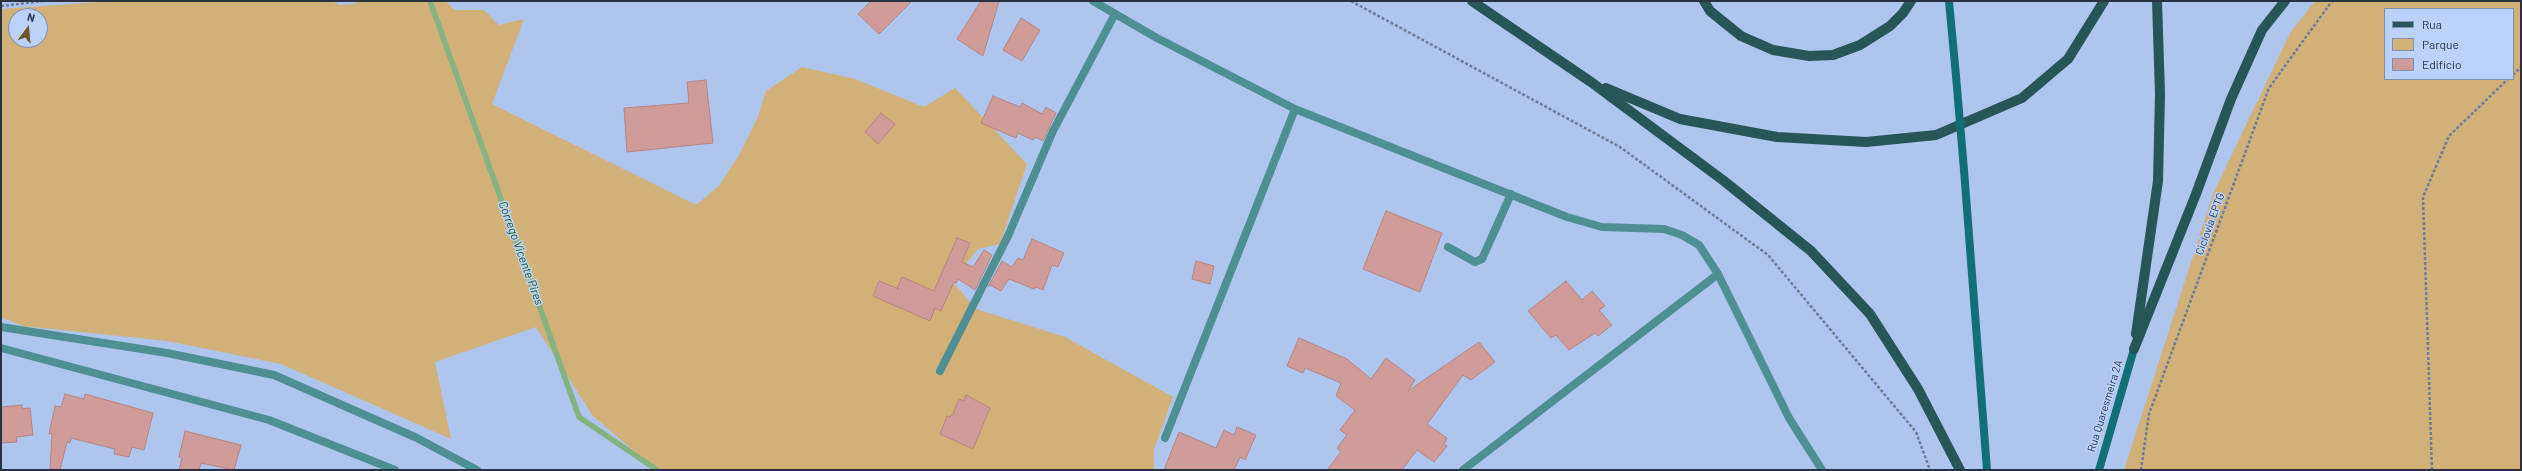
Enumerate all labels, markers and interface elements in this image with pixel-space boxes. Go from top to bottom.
north arrow [8,8,48,48]
legend [2384,8,2514,80]
text: N [26,10,36,24]
text: Rua [2422,17,2442,31]
text: Parque [2422,37,2459,51]
text: Edifício [2422,57,2462,71]
street label: Ciclovia EPTG [2193,191,2227,257]
water label: Córrego Vicente Pires [496,199,546,307]
street label: Rua Quaresmeira 2A [2085,358,2125,454]

